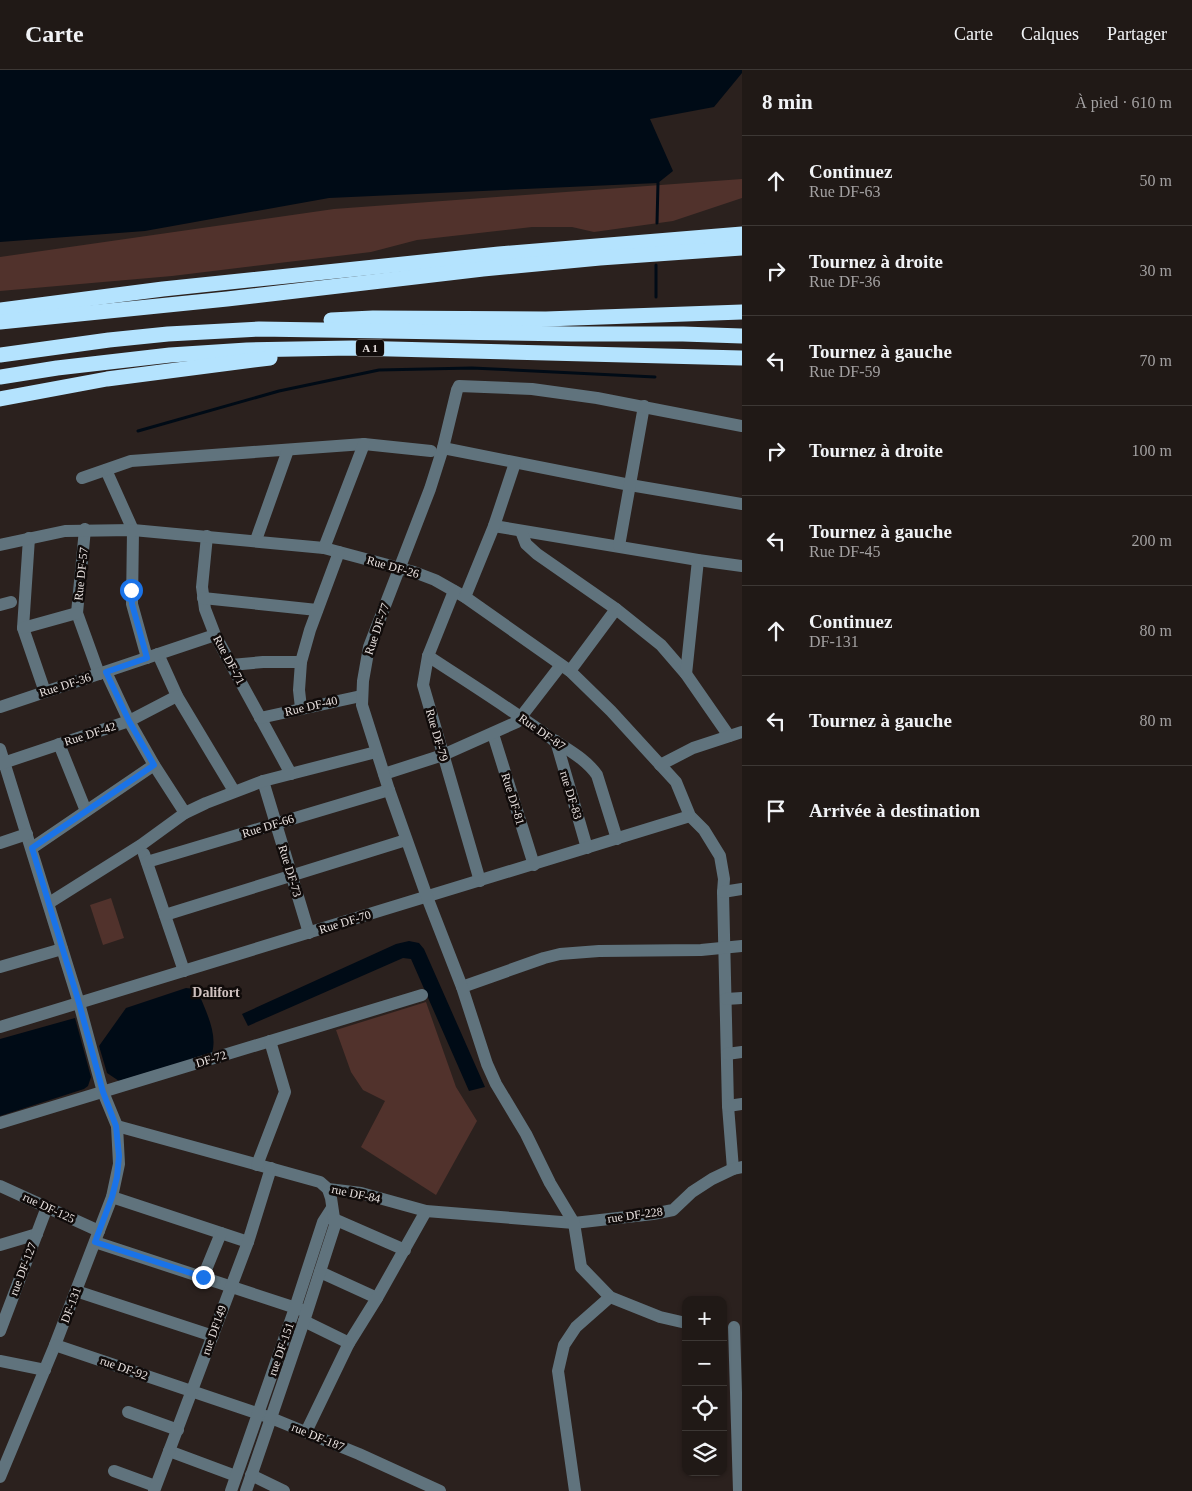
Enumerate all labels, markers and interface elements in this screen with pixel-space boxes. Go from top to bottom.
text: Carte [25,21,84,47]
text: Carte [954,24,993,44]
text: Calques [1021,24,1079,44]
text: Partager [1107,24,1167,44]
text: 8 min [762,90,813,114]
text: À pied · 610 m [1075,94,1172,111]
text: Continuez [809,161,892,182]
icon: ahead [762,167,790,195]
text: 50 m [1140,172,1172,189]
text: Rue DF-63 [809,183,881,200]
text: Tournez à droite [809,251,943,272]
icon: right [762,257,790,285]
text: 30 m [1140,262,1172,279]
text: Rue DF-36 [809,273,881,290]
road number: A 1 [356,340,384,356]
text: Tournez à gauche [809,341,952,362]
icon: left [762,347,790,375]
text: 70 m [1140,352,1172,369]
text: Rue DF-59 [809,363,881,380]
icon: right [762,437,790,465]
text: Tournez à droite [809,440,943,461]
text: 100 m [1132,442,1172,459]
text: Tournez à gauche [809,521,952,542]
icon: left [762,527,790,555]
text: 200 m [1132,532,1172,549]
text: Rue DF-45 [809,543,881,560]
street label: Rue DF-57 [71,547,91,601]
street label: Rue DF-26 [365,553,421,581]
route start [120,579,143,602]
street label: Rue DF-77 [362,601,392,657]
text: Continuez [809,611,892,632]
icon: ahead [762,617,790,645]
text: 80 m [1140,622,1172,639]
street label: Rue DF-71 [210,633,248,687]
text: DF-131 [809,633,859,650]
street label: Rue DF-36 [37,670,93,700]
street label: Rue DF-40 [283,693,339,719]
street label: Rue DF-79 [423,707,451,763]
icon: left [762,707,790,735]
text: Tournez à gauche [809,710,952,731]
street label: Rue DF-87 [516,711,568,753]
text: 80 m [1140,712,1172,729]
street label: Rue DF-42 [62,719,118,749]
street label: rue DF-83 [557,769,585,821]
street label: Rue DF-81 [498,771,528,827]
icon: arrive [762,797,790,825]
text: Arrivée à destination [809,800,980,821]
street label: Rue DF-66 [240,811,296,841]
street label: Rue DF-73 [275,843,305,899]
street label: Rue DF-70 [317,907,373,937]
district label: Dalifort [192,985,240,1000]
street label: DF-72 [194,1048,228,1070]
street label: rue DF-84 [330,1182,382,1206]
street label: rue DF-125 [21,1190,77,1226]
street label: rue DF-228 [606,1204,664,1226]
street label: rue DF-127 [6,1241,40,1297]
route end [192,1266,215,1289]
street label: DF-131 [58,1285,84,1325]
map controls [682,1296,727,1476]
button: + [682,1296,727,1341]
street label: rue DF149 [199,1303,229,1357]
street label: rue DF-151 [265,1320,297,1378]
button: − [682,1341,727,1386]
street label: rue DF-92 [98,1353,150,1383]
button: locate [682,1386,727,1431]
street label: rue DF-187 [290,1420,346,1454]
button: layers [682,1431,727,1476]

